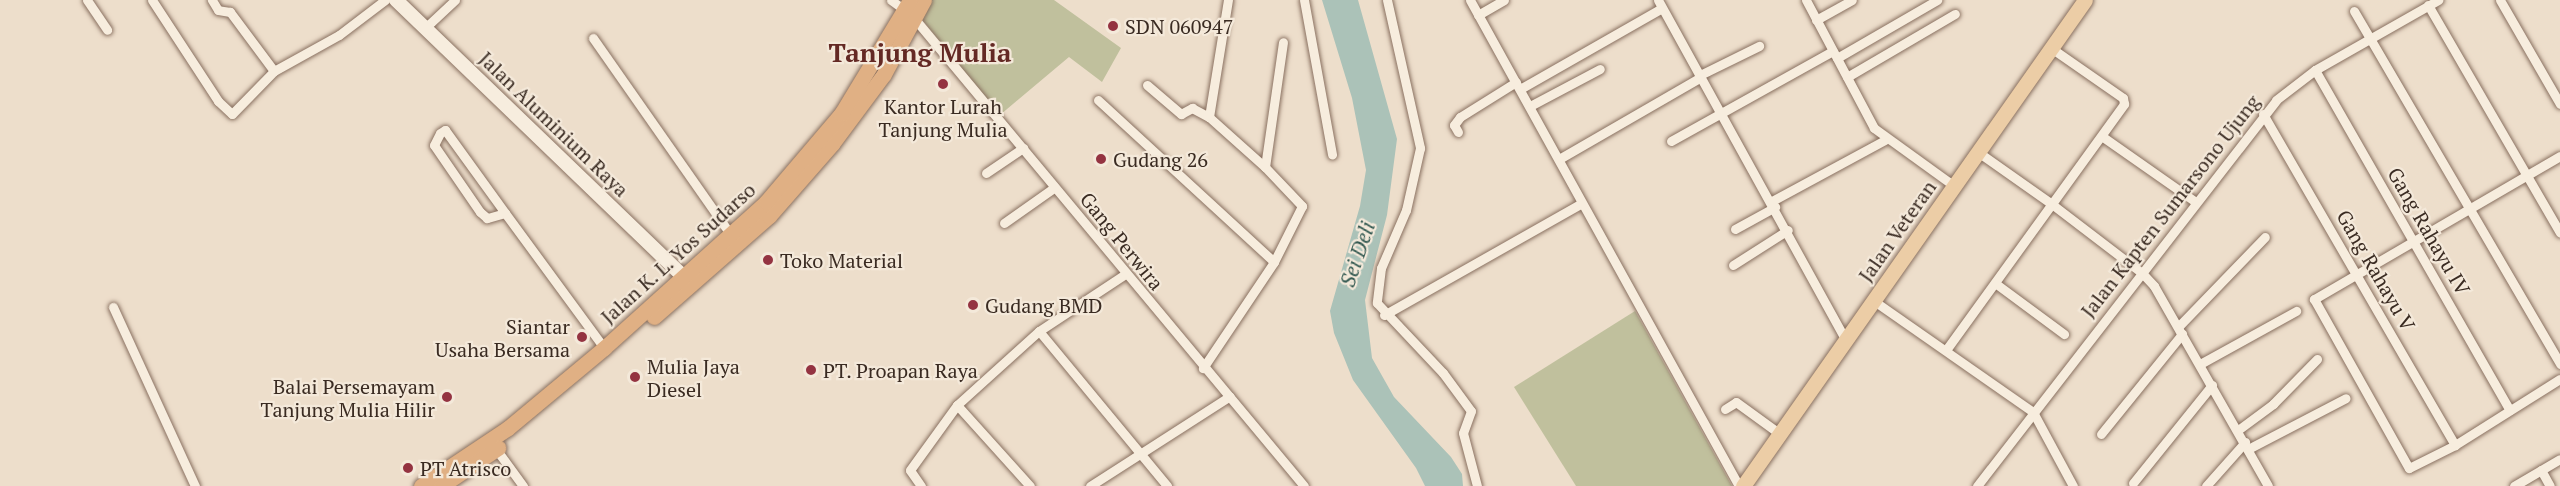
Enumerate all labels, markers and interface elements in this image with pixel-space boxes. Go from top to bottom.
place label: SDN 060947 [1125,14,1233,38]
marker: SDN 060947 [1106,19,1120,33]
district label: Tanjung Mulia [829,37,1011,69]
street label: Jalan Aluminium Raya [474,46,634,202]
marker: Kantor Lurah Tanjung Mulia [936,77,950,91]
street label: Jalan Kapten Sumarsono Ujung [2076,90,2264,322]
place label: Kantor Lurah Tanjung Mulia [878,94,1008,141]
place label: Gudang 26 [1113,147,1208,171]
marker: Gudang 26 [1094,152,1108,166]
street label: Gang Rahayu IV [2383,163,2475,299]
street label: Jalan Veteran [1853,175,1941,287]
street label: Jalan K. L. Yos Sudarso [595,177,761,329]
street label: Gang Perwira [1075,187,1169,295]
street label: Gang Rahayu V [2332,205,2420,335]
water label: Sei Deli [1334,218,1380,290]
place label: Toko Material [780,248,903,272]
marker: Toko Material [761,253,775,267]
place label: Gudang BMD [985,293,1102,317]
marker: Gudang BMD [966,298,980,312]
place label: Siantar Usaha Bersama [435,314,570,361]
marker: Siantar Usaha Bersama [575,330,589,344]
place label: Mulia Jaya Diesel [647,354,740,401]
place label: PT. Proapan Raya [823,358,979,382]
marker: PT. Proapan Raya [804,363,818,377]
marker: Mulia Jaya Diesel [628,370,642,384]
place label: Balai Persemayam Tanjung Mulia Hilir [261,374,435,421]
marker: Balai Persemayam Tanjung Mulia Hilir [440,390,454,404]
place label: PT Atrisco [420,456,512,480]
marker: PT Atrisco [401,461,415,475]

